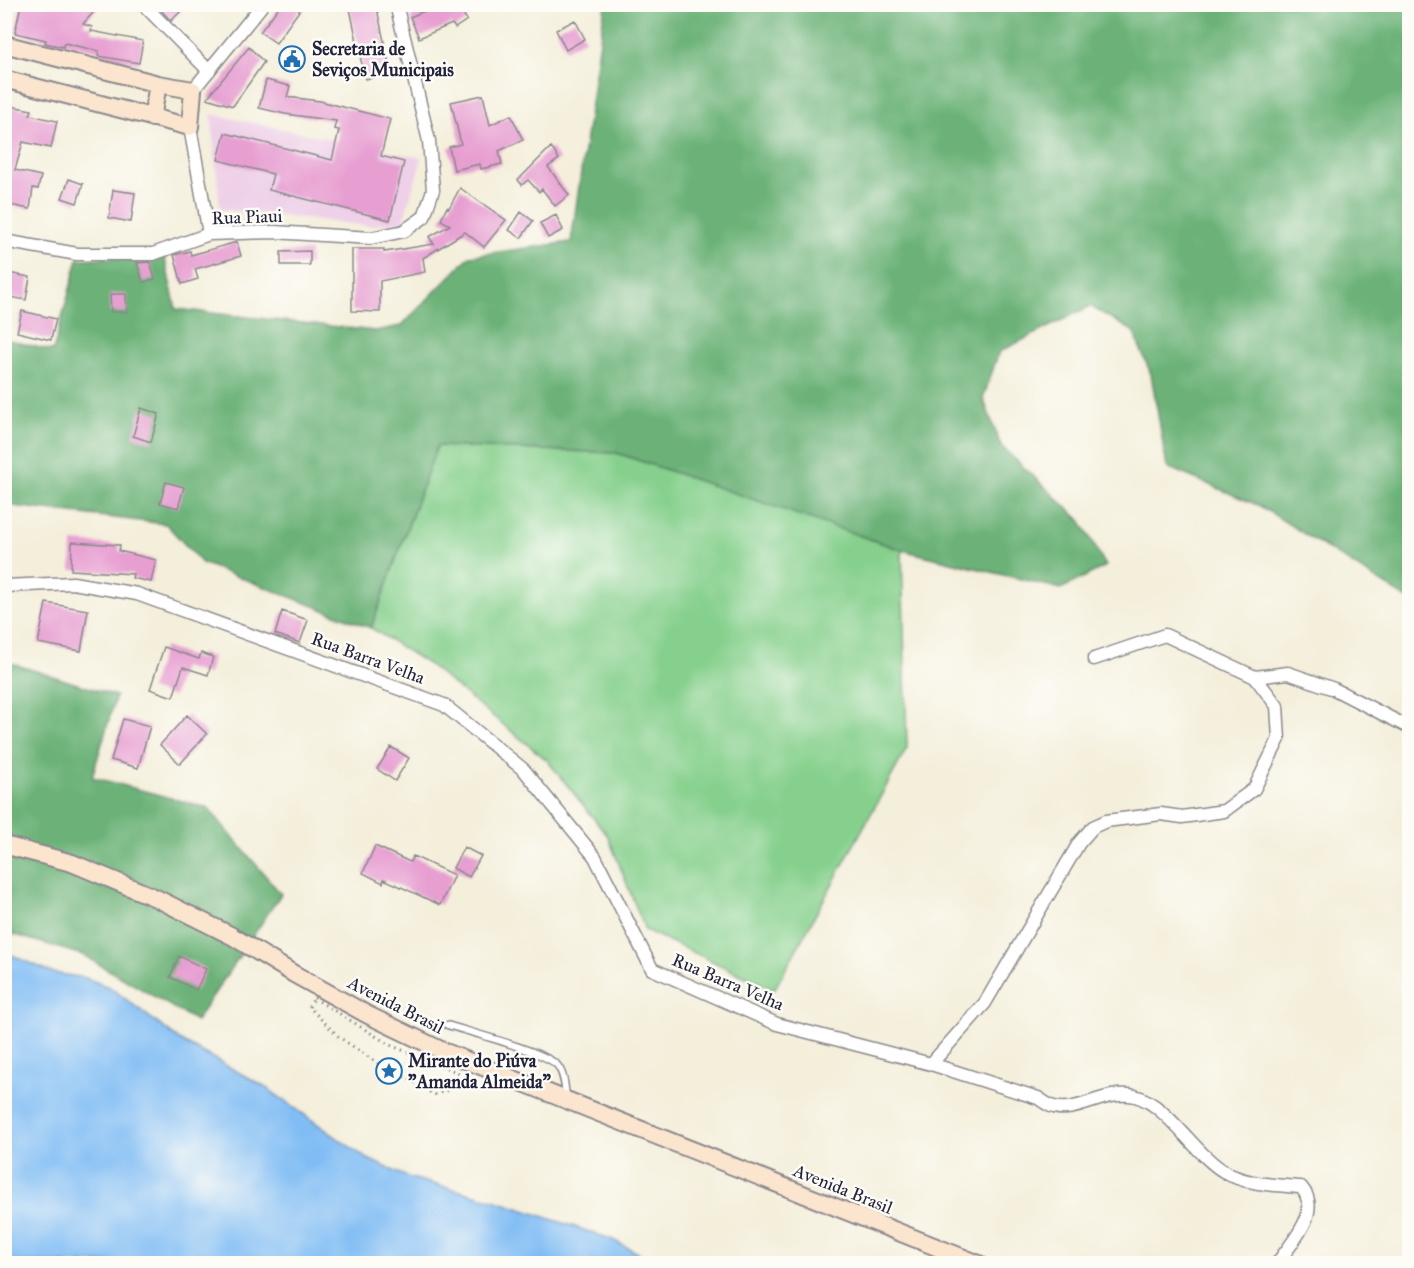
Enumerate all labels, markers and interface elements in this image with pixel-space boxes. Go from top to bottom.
place label: Secretaria de Seviços Municipais [312,38,454,82]
public building icon: Secretaria de Seviços Municipais [277,44,307,74]
street label: Rua Piaui [211,205,283,229]
street label: Rua Barra Velha [308,627,428,689]
street label: Rua Barra Velha [669,949,788,1016]
street label: Avenida Brasil [343,971,448,1039]
place label: Mirante do Piúva "Amanda Almeida" [408,1050,552,1093]
place icon: Mirante do Piúva "Amanda Almeida" [374,1056,404,1086]
street label: Avenida Brasil [789,1159,896,1219]

